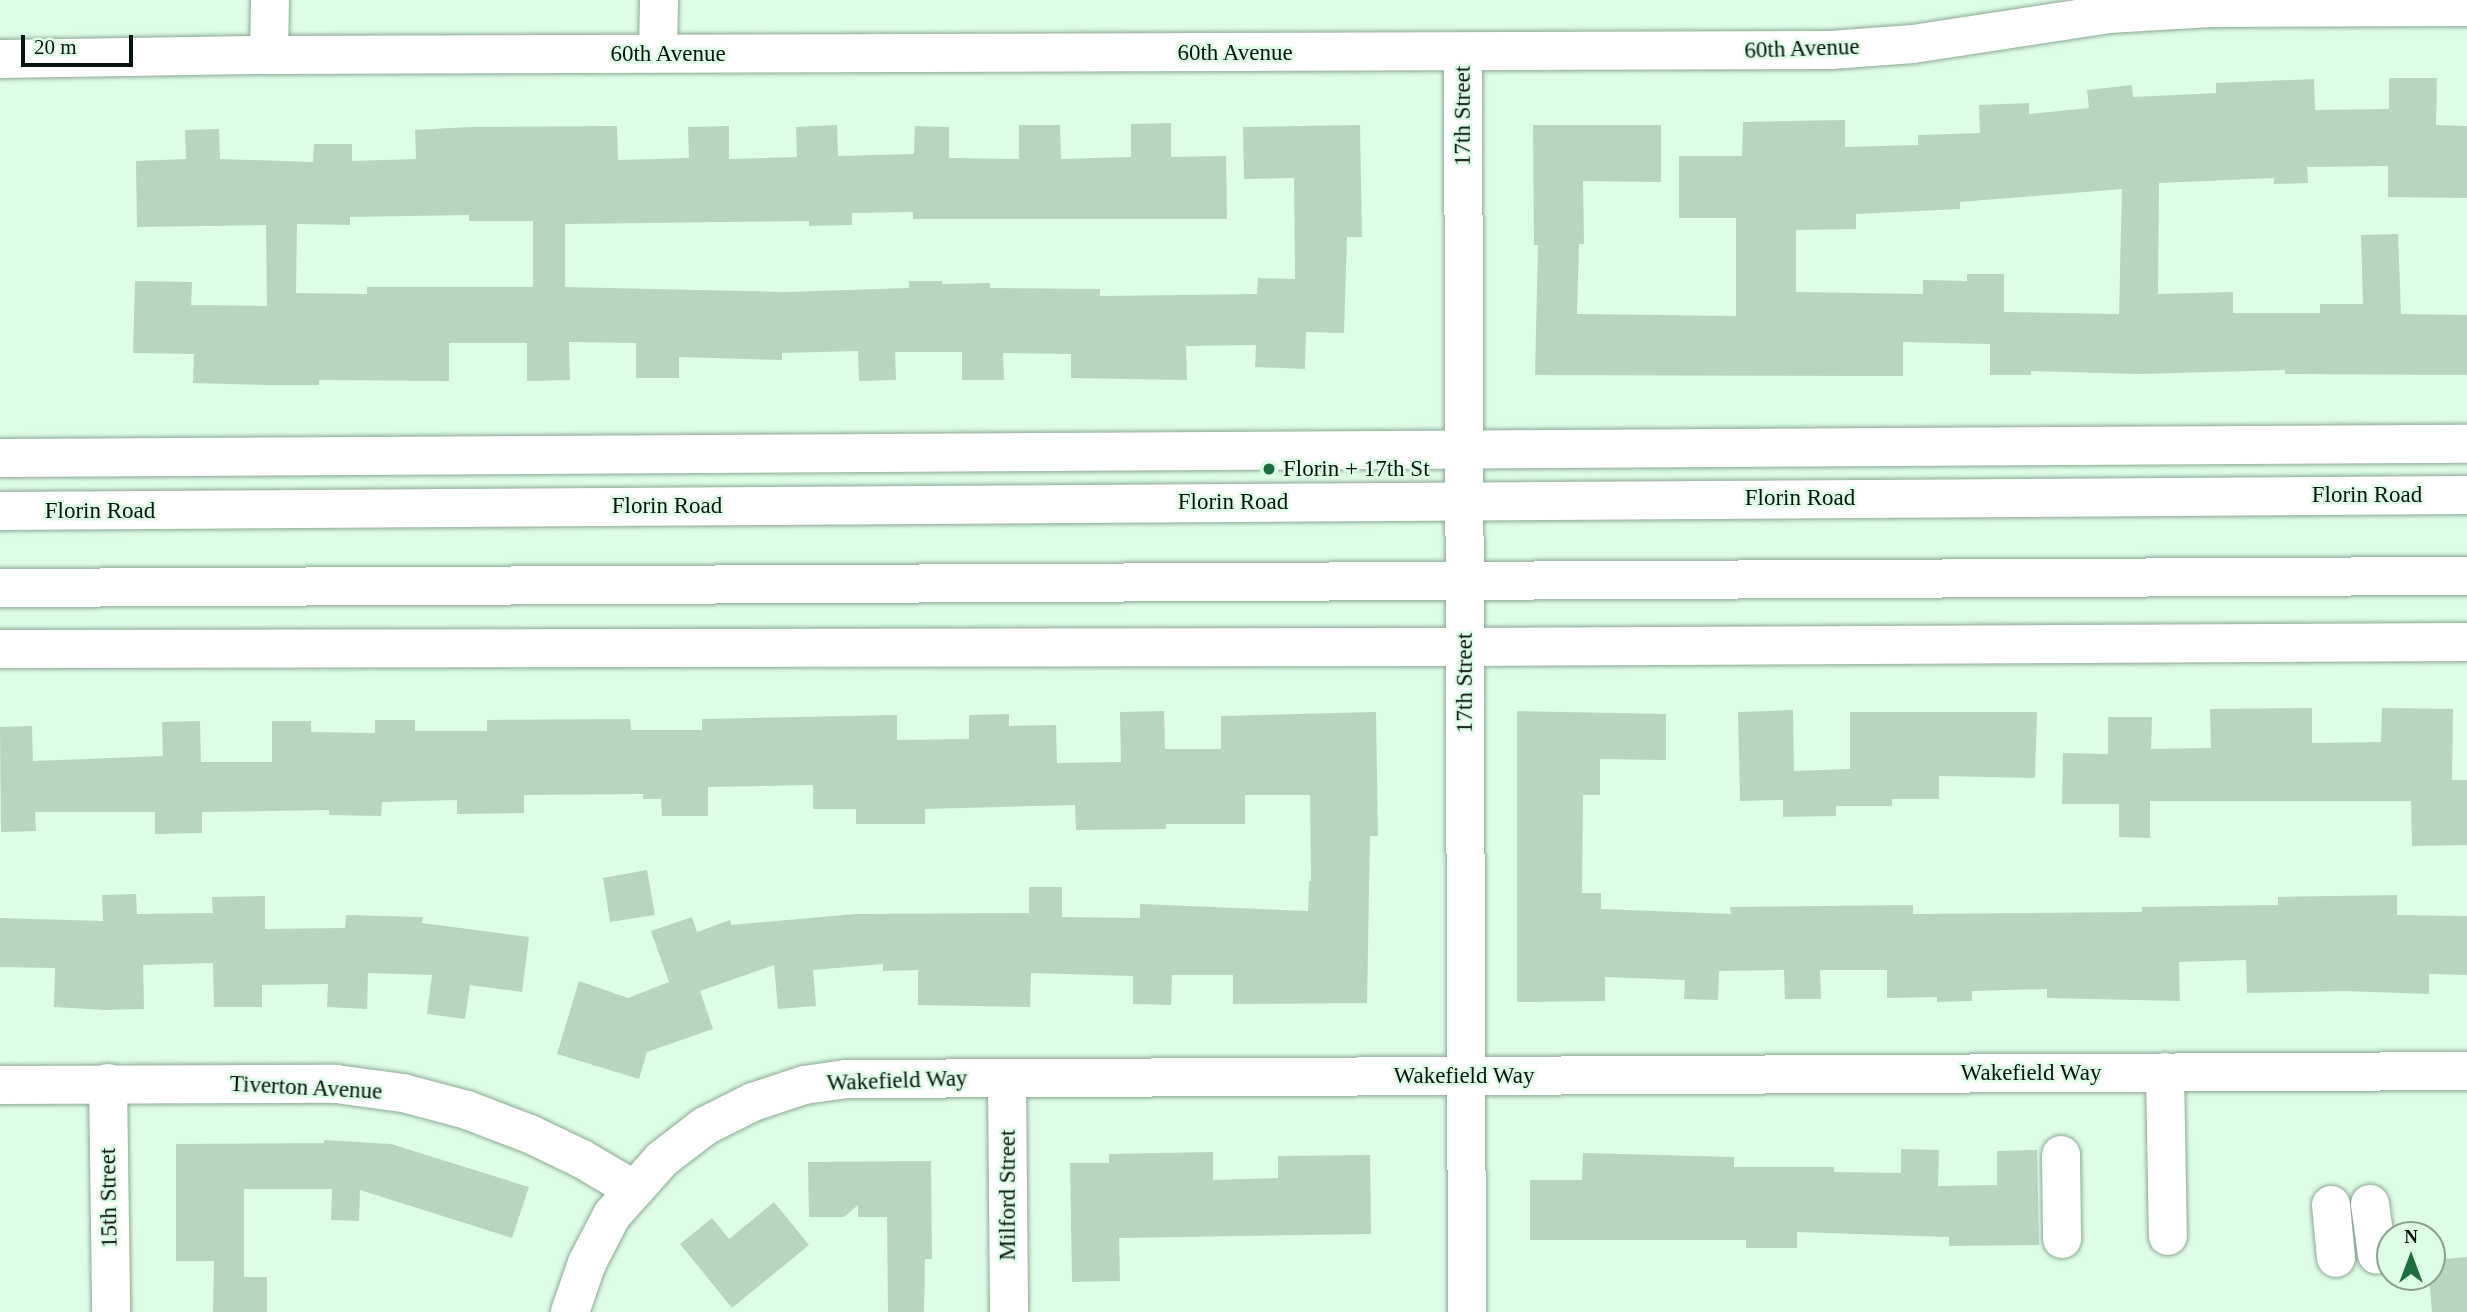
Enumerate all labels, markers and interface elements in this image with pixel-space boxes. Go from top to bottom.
scale bar [24,21,136,65]
street label: 60th Avenue [1743,33,1861,65]
text: 20 m [34,35,77,59]
street label: 60th Avenue [1177,39,1293,67]
street label: 60th Avenue [610,40,726,68]
street label: 17th Street [1449,66,1477,166]
place label: Florin + 17th St [1283,455,1430,483]
marker: Florin + 17th St [1261,461,1277,477]
street label: Florin Road [2312,481,2422,509]
street label: Florin Road [1745,484,1855,512]
street label: Florin Road [1178,488,1288,516]
street label: Florin Road [612,492,722,520]
street label: Florin Road [45,497,155,525]
street label: 17th Street [1451,633,1479,733]
street label: Wakefield Way [1960,1059,2102,1087]
street label: Wakefield Way [1393,1062,1535,1090]
street label: Wakefield Way [826,1065,968,1097]
street label: Tiverton Avenue [228,1070,384,1106]
street label: Milford Street [994,1130,1022,1260]
street label: 15th Street [94,1148,124,1248]
north arrow [2376,1221,2446,1291]
text: N [2404,1226,2418,1247]

